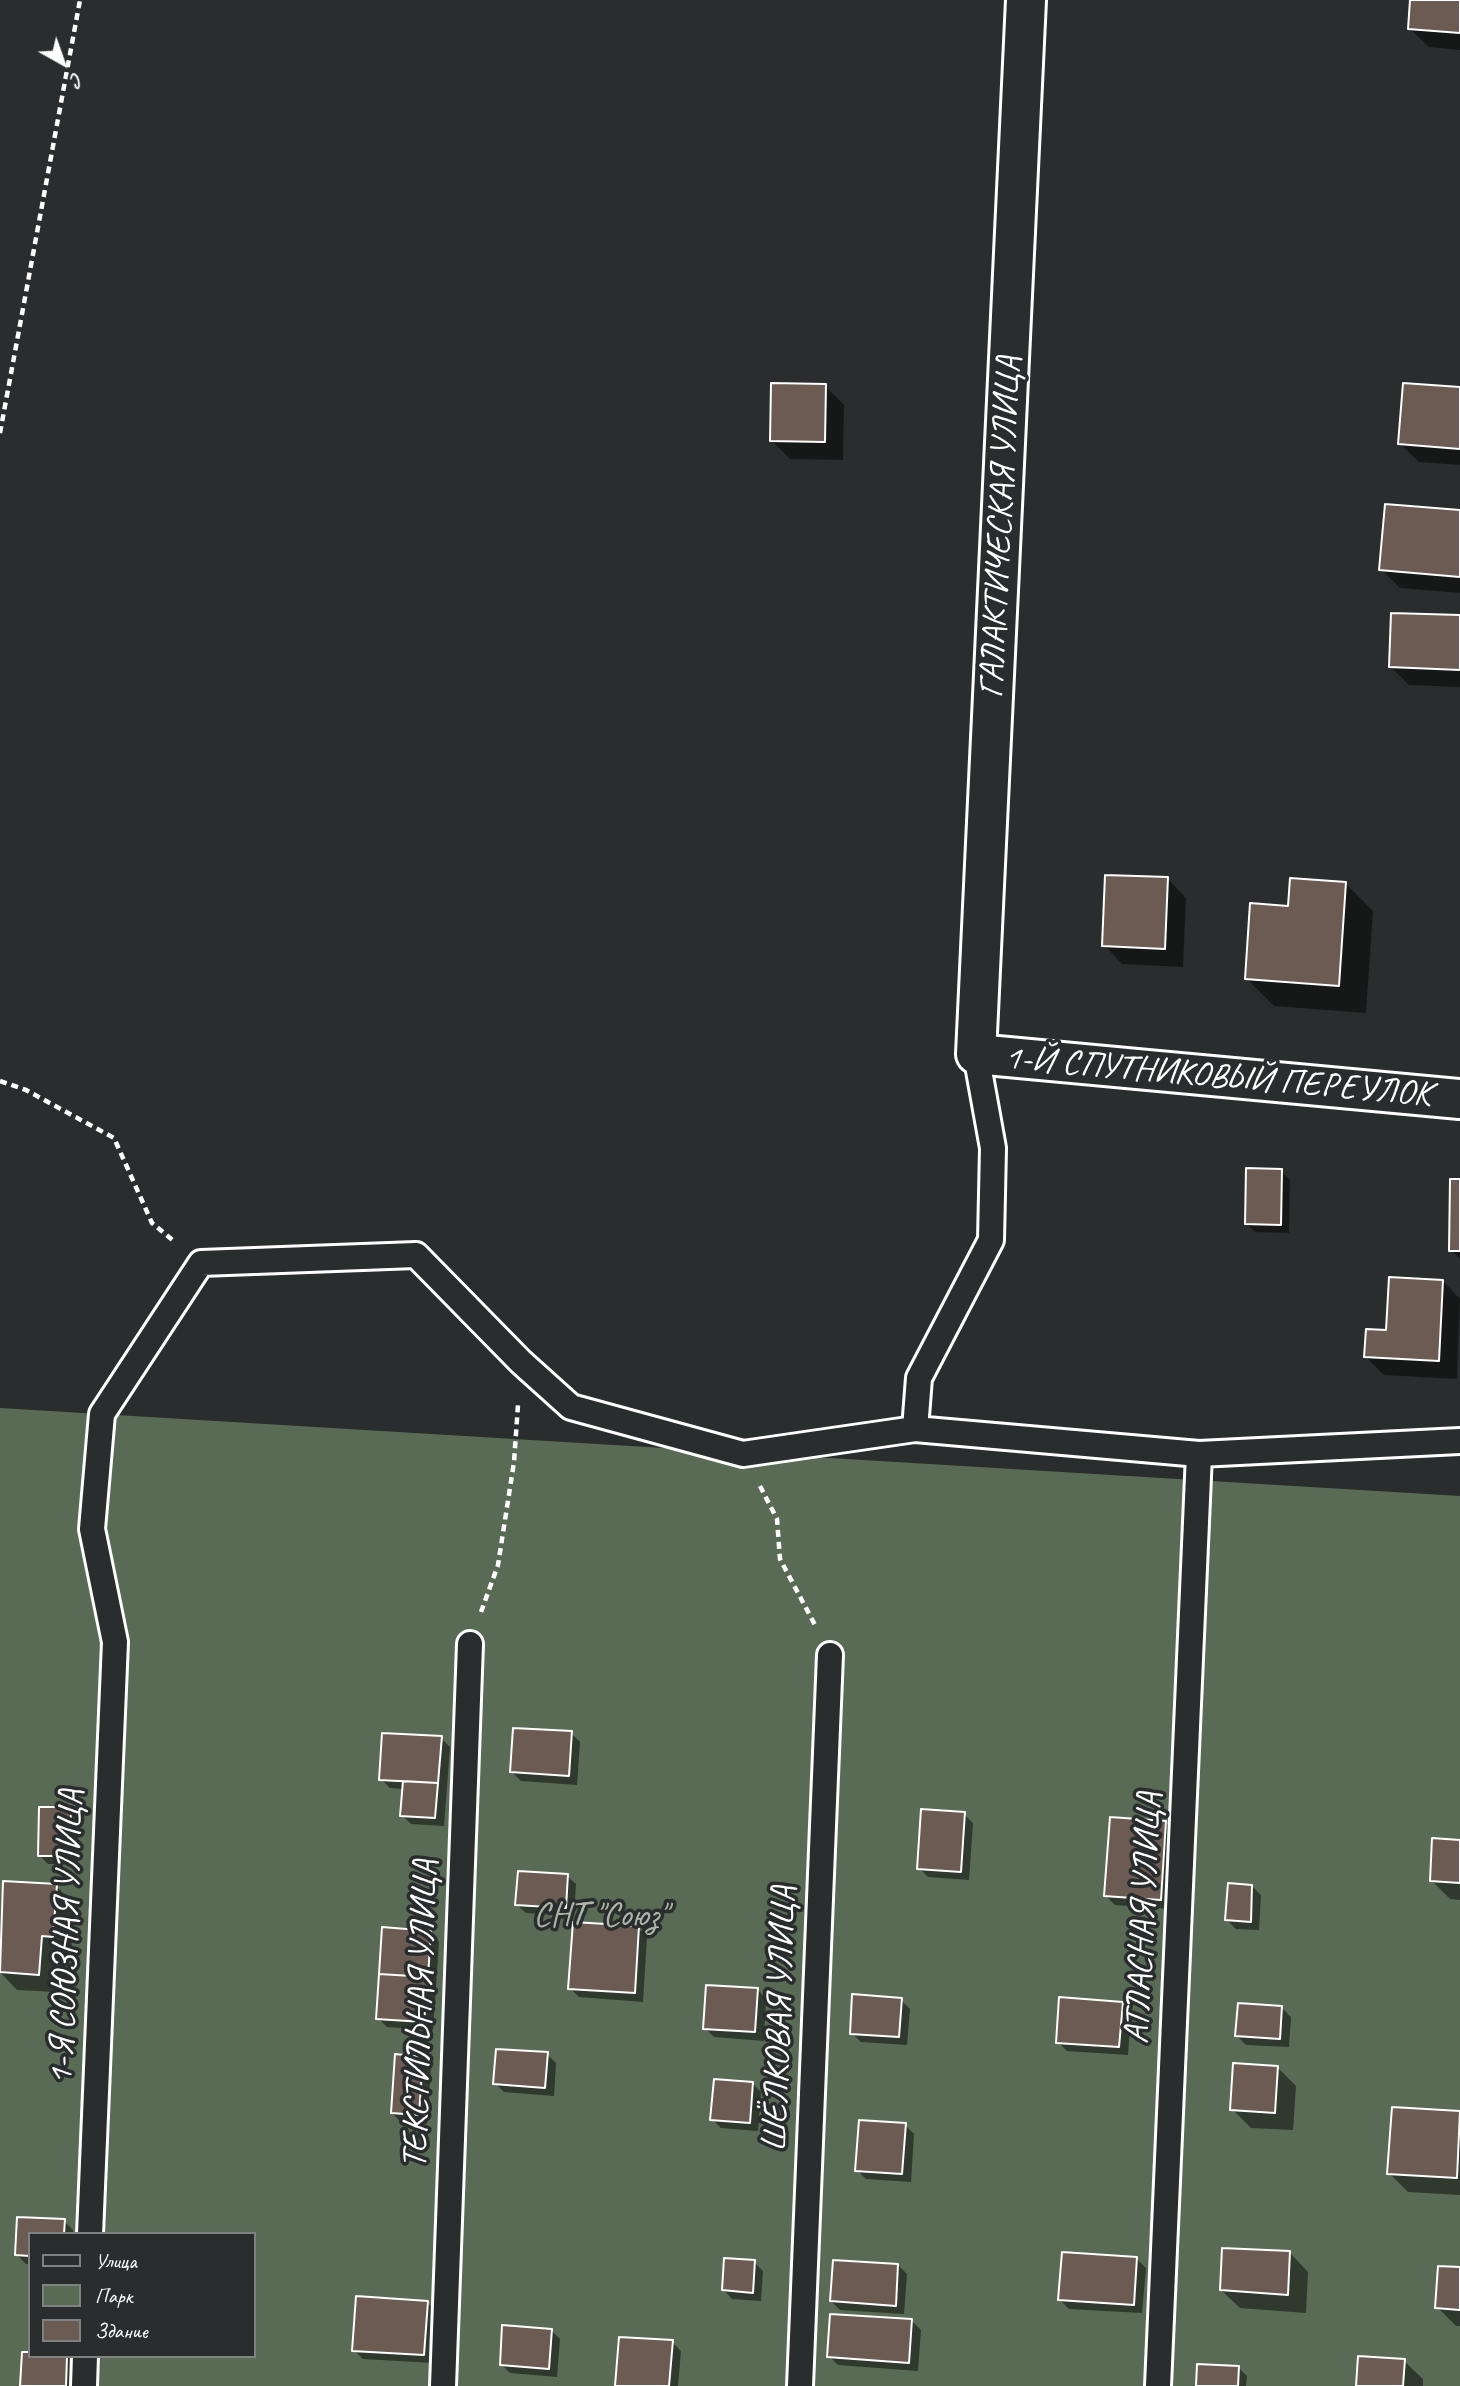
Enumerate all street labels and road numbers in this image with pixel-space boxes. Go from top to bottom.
street label: ГАЛАКТИЧЕСКАЯ УЛИЦА [971,355,1031,699]
street label: 1-Й СПУТНИКОВЫЙ ПЕРЕУЛОК [1003,1037,1433,1117]
street label: 1-Я СОЮЗНАЯ УЛИЦА [41,1789,93,2085]
street label: АТЛАСНАЯ УЛИЦА [1116,1791,1172,2045]
street label: ТЕКСТИЛЬНАЯ УЛИЦА [395,1859,447,2169]
street label: ШЁЛКОВАЯ УЛИЦА [754,1885,806,2153]

